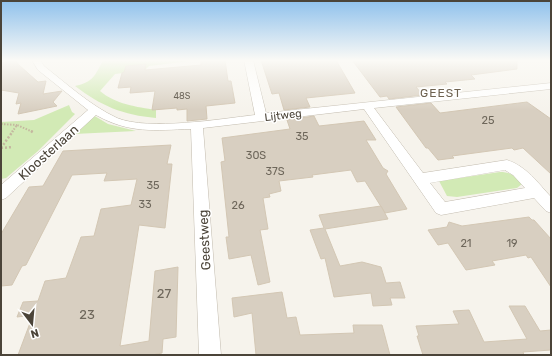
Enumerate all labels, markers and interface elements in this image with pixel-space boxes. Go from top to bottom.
district label: GEEST [420,86,462,100]
house number: 48S [174,91,191,101]
street label: Lijtweg [264,107,302,124]
house number: 25 [482,114,495,127]
street label: Kloosterlaan [15,122,81,183]
house number: 35 [295,130,309,143]
house number: 30S [246,149,266,162]
house number: 37S [265,165,285,178]
house number: 35 [146,179,160,192]
house number: 33 [138,198,152,211]
house number: 26 [231,199,245,212]
street label: Geestweg [195,209,215,271]
house number: 21 [460,237,472,250]
house number: 19 [506,237,518,250]
house number: 27 [157,286,171,301]
north arrow [12,304,52,344]
house number: 23 [79,307,95,322]
text: N [29,326,40,340]

